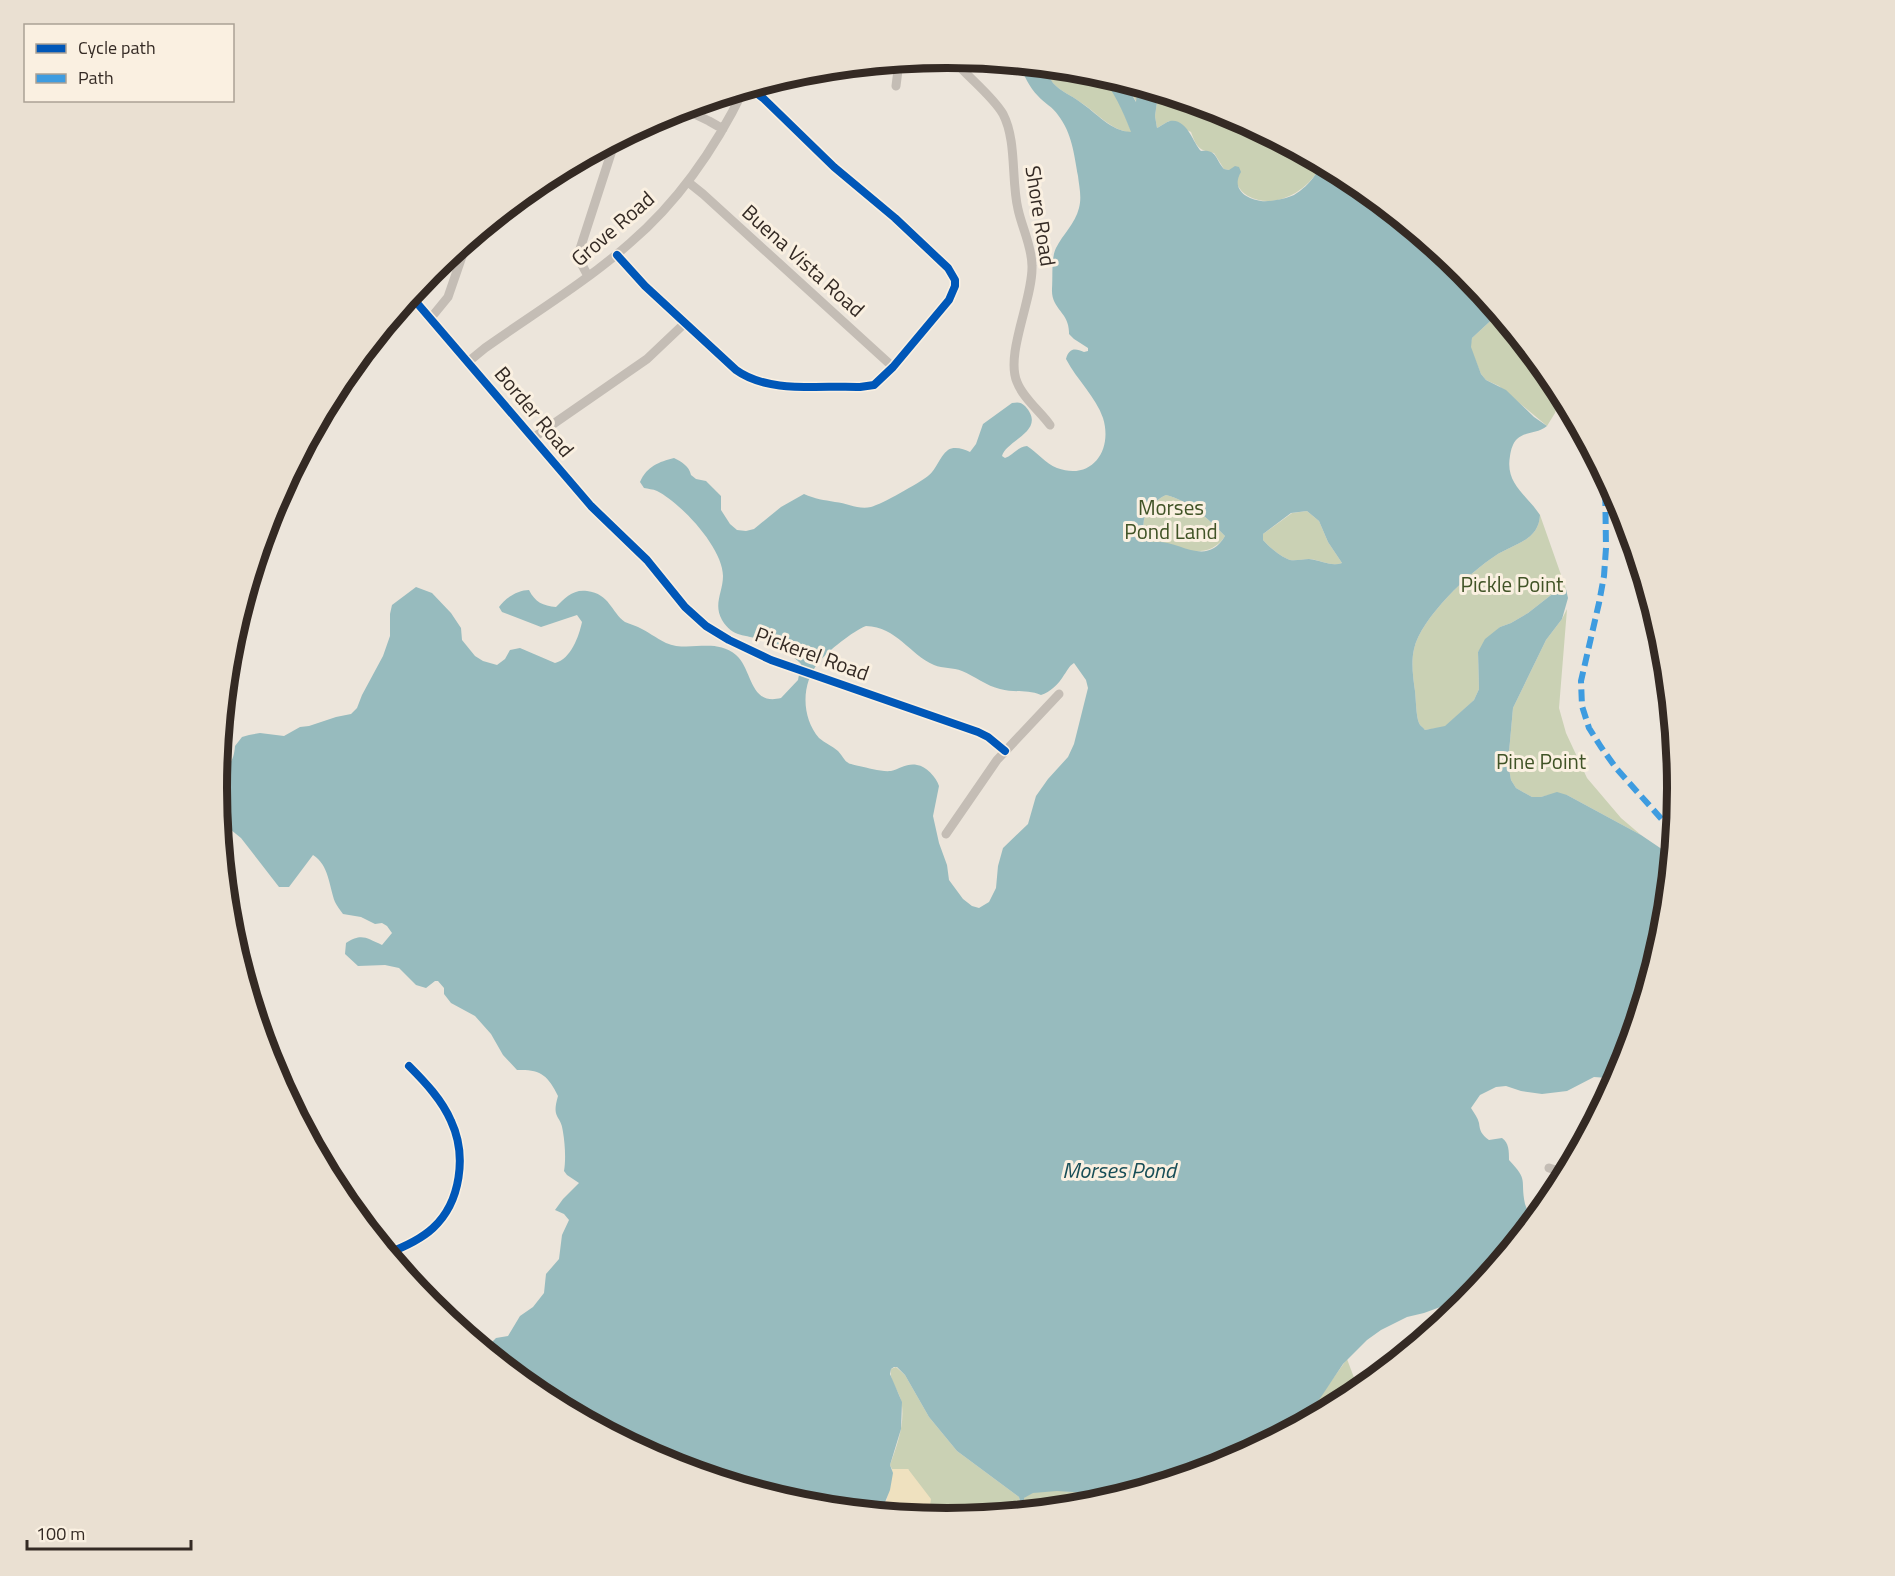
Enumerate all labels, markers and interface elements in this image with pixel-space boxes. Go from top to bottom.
legend [24,24,234,102]
text: Cycle path [78,34,156,61]
text: Path [78,64,114,91]
street label: Shore Road [1017,163,1065,268]
street label: Grove Road [564,183,661,274]
street label: Buena Vista Road [735,196,872,324]
street label: Border Road [487,359,582,464]
park label: Morses Pond Land [1124,491,1218,547]
park label: Pickle Point [1461,568,1564,600]
street label: Pickerel Road [751,618,874,688]
park label: Pine Point [1496,745,1587,777]
water label: Morses Pond [1062,1153,1179,1187]
scale bar [27,1513,190,1551]
text: 100 m [36,1520,85,1547]

